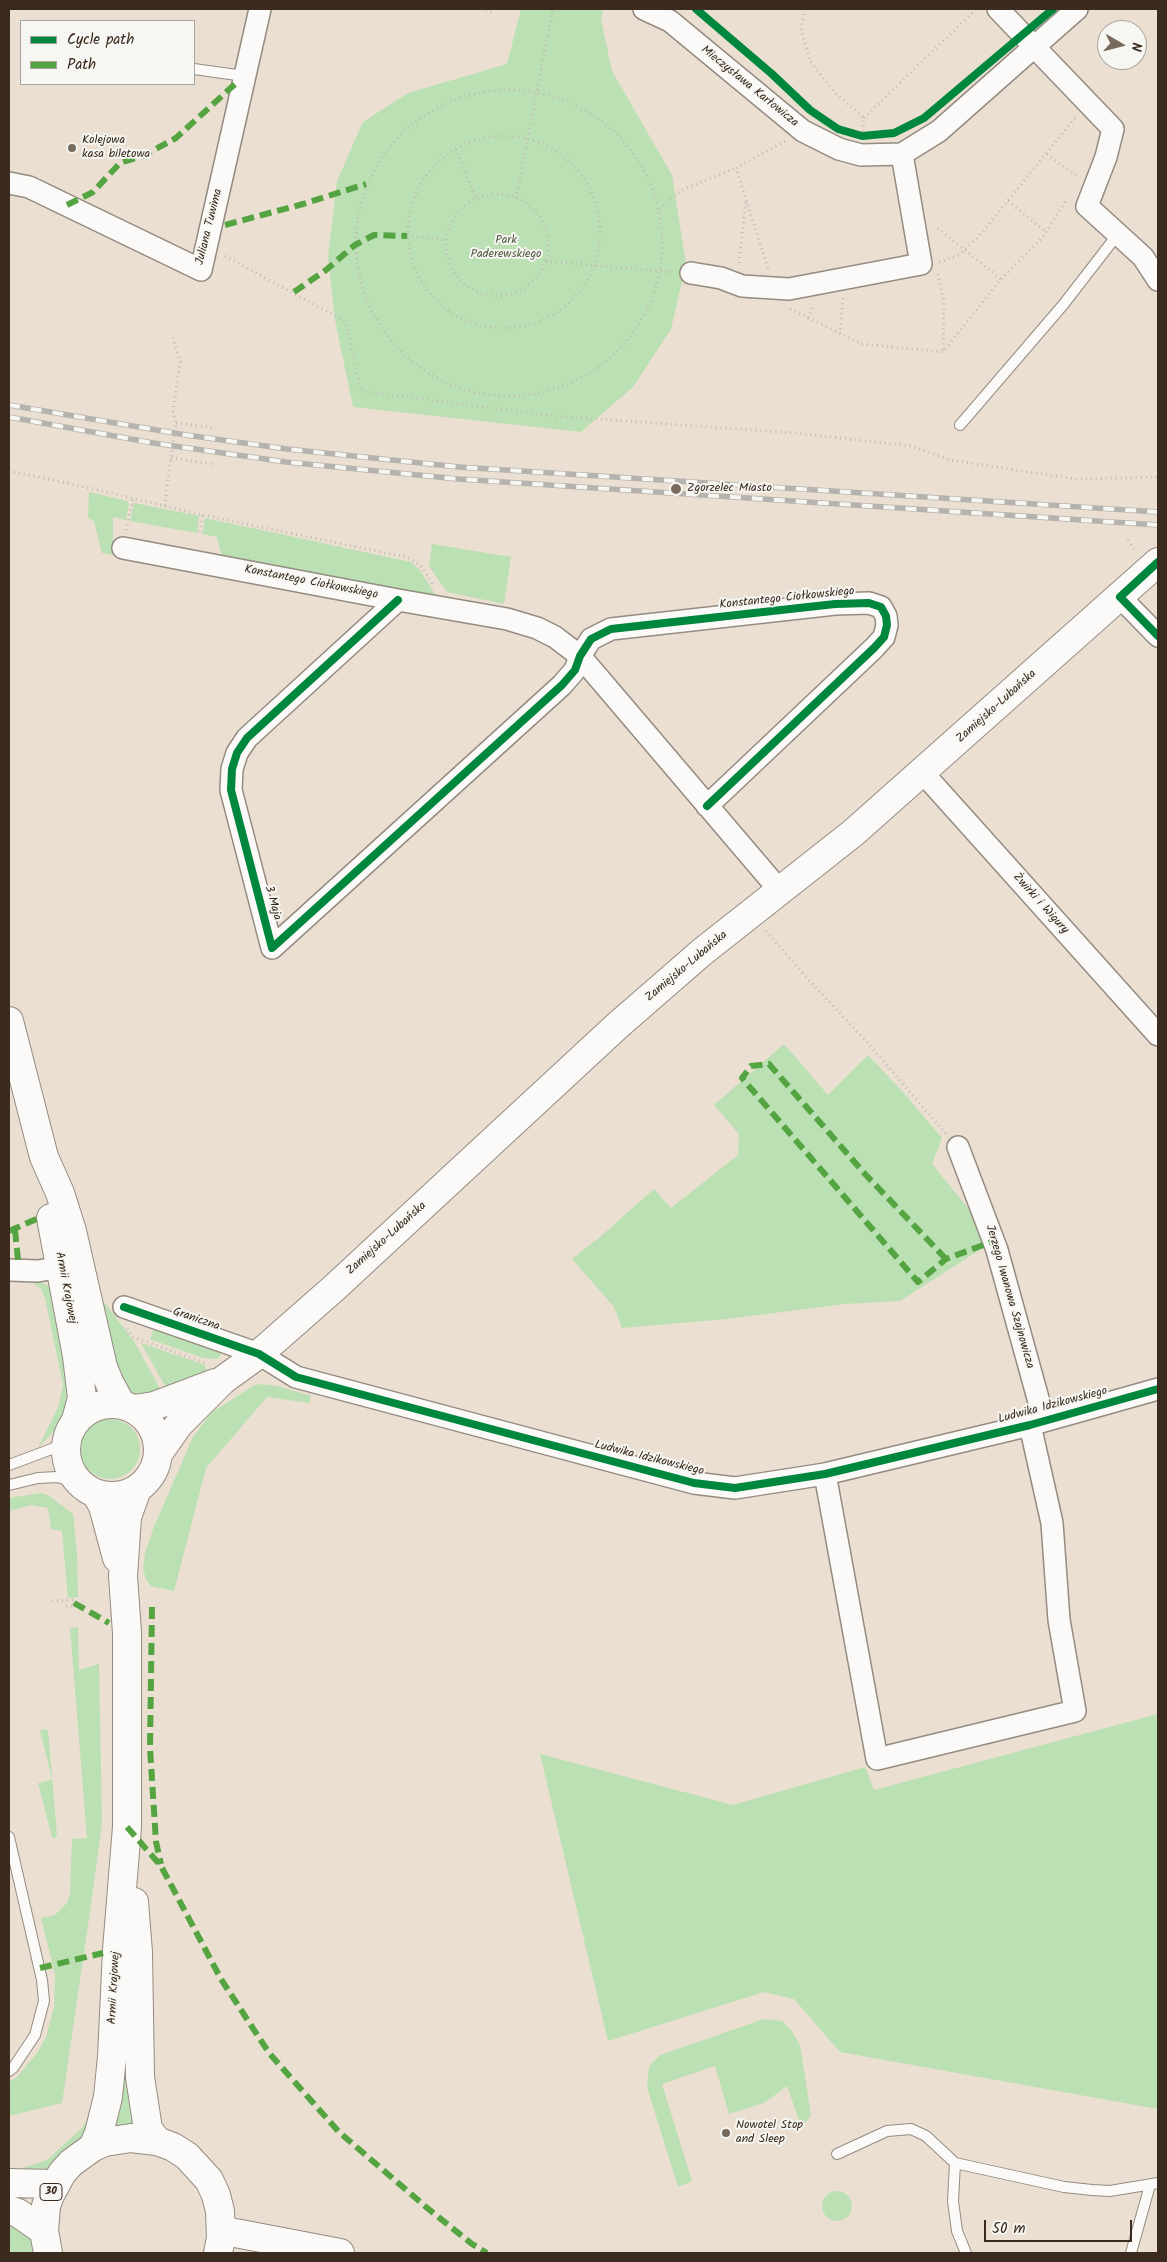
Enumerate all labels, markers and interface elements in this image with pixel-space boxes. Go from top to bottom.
legend [20,20,195,85]
north arrow [1097,20,1147,70]
text: Cycle path [67,28,134,52]
text: N [1124,41,1147,53]
street label: Mieczysława Karłowicza [697,43,801,131]
text: Path [67,53,96,77]
place label: Kolejowa kasa biletowa [82,134,150,162]
marker: Kolejowa kasa biletowa [66,142,78,154]
street label: Juliana Tuwima [194,187,226,267]
park label: Park Paderewskiego [470,234,542,262]
marker: Zgorzelec Miasto [669,482,683,496]
place label: Zgorzelec Miasto [687,482,772,496]
street label: Konstantego Ciołkowskiego [243,563,379,603]
street label: Konstantego Ciołkowskiego [719,585,855,613]
street label: Zamiejsko-Lubańska [954,667,1040,747]
street label: Żwirki i Wigury [1009,871,1071,937]
street label: 3 Maja [260,884,284,922]
street label: Zamiejsko-Lubańska [643,929,731,1005]
street label: Zamiejsko-Lubańska [344,1199,430,1279]
street label: Jerzego Iwanowa Szajnowicza [982,1224,1036,1370]
street label: Armii Krajowej [51,1251,79,1325]
street label: Graniczna [171,1305,221,1335]
street label: Ludwika Idzikowskiego [997,1384,1109,1428]
street label: Ludwika Idzikowskiego [593,1438,705,1480]
street label: Armii Krajowej [106,1951,124,2025]
place label: Nowotel Stop and Sleep [736,2119,803,2147]
marker: Nowotel Stop and Sleep [720,2127,732,2139]
road number: 30 [40,2184,62,2200]
scale bar [987,2210,1134,2242]
text: 50 m [992,2217,1026,2241]

